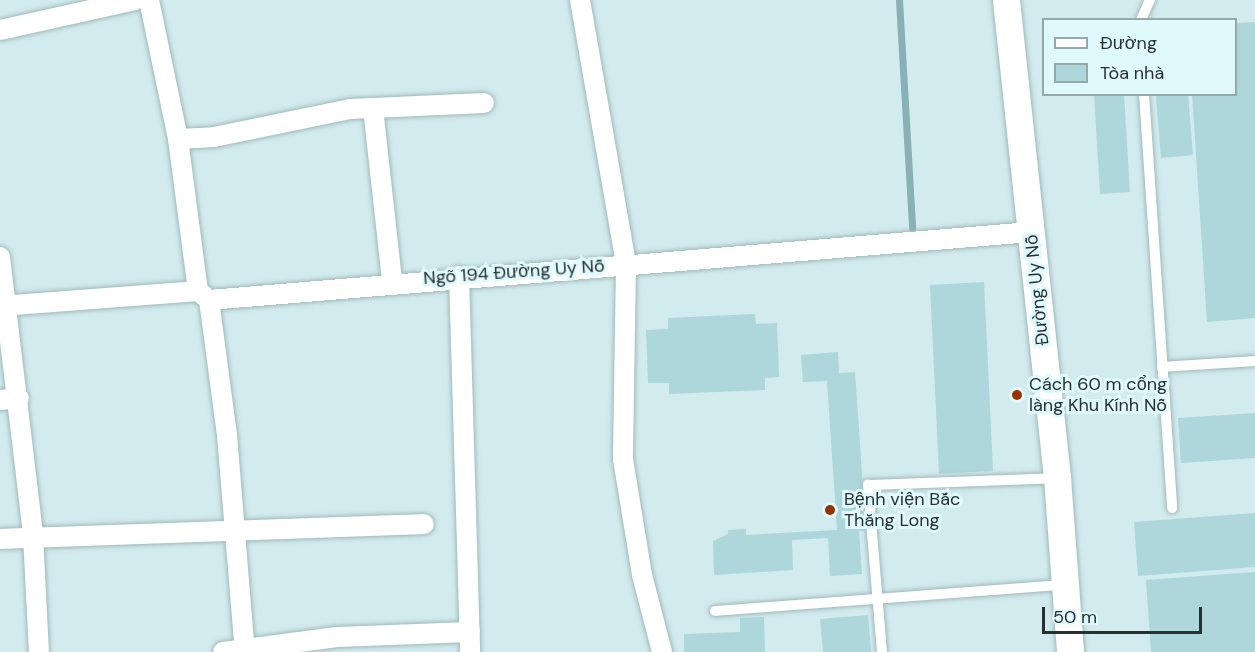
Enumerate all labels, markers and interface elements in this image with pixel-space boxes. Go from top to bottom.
legend [1042,18,1237,96]
text: Đường [1100,31,1157,55]
text: Tòa nhà [1100,61,1164,85]
street label: Đường Uy Nỗ [1020,233,1054,347]
street label: Ngõ 194 Đường Uy Nỗ [423,255,605,289]
place label: Cách 60 m cổng làng Khu Kính Nỗ [1029,374,1167,416]
marker: Cách 60 m cổng làng Khu Kính Nỗ [1010,388,1024,402]
place label: Bệnh viện Bắc Thăng Long [844,489,960,532]
marker: Bệnh viện Bắc Thăng Long [821,501,839,519]
scale bar [1045,595,1206,633]
text: 50 m [1053,605,1097,629]

